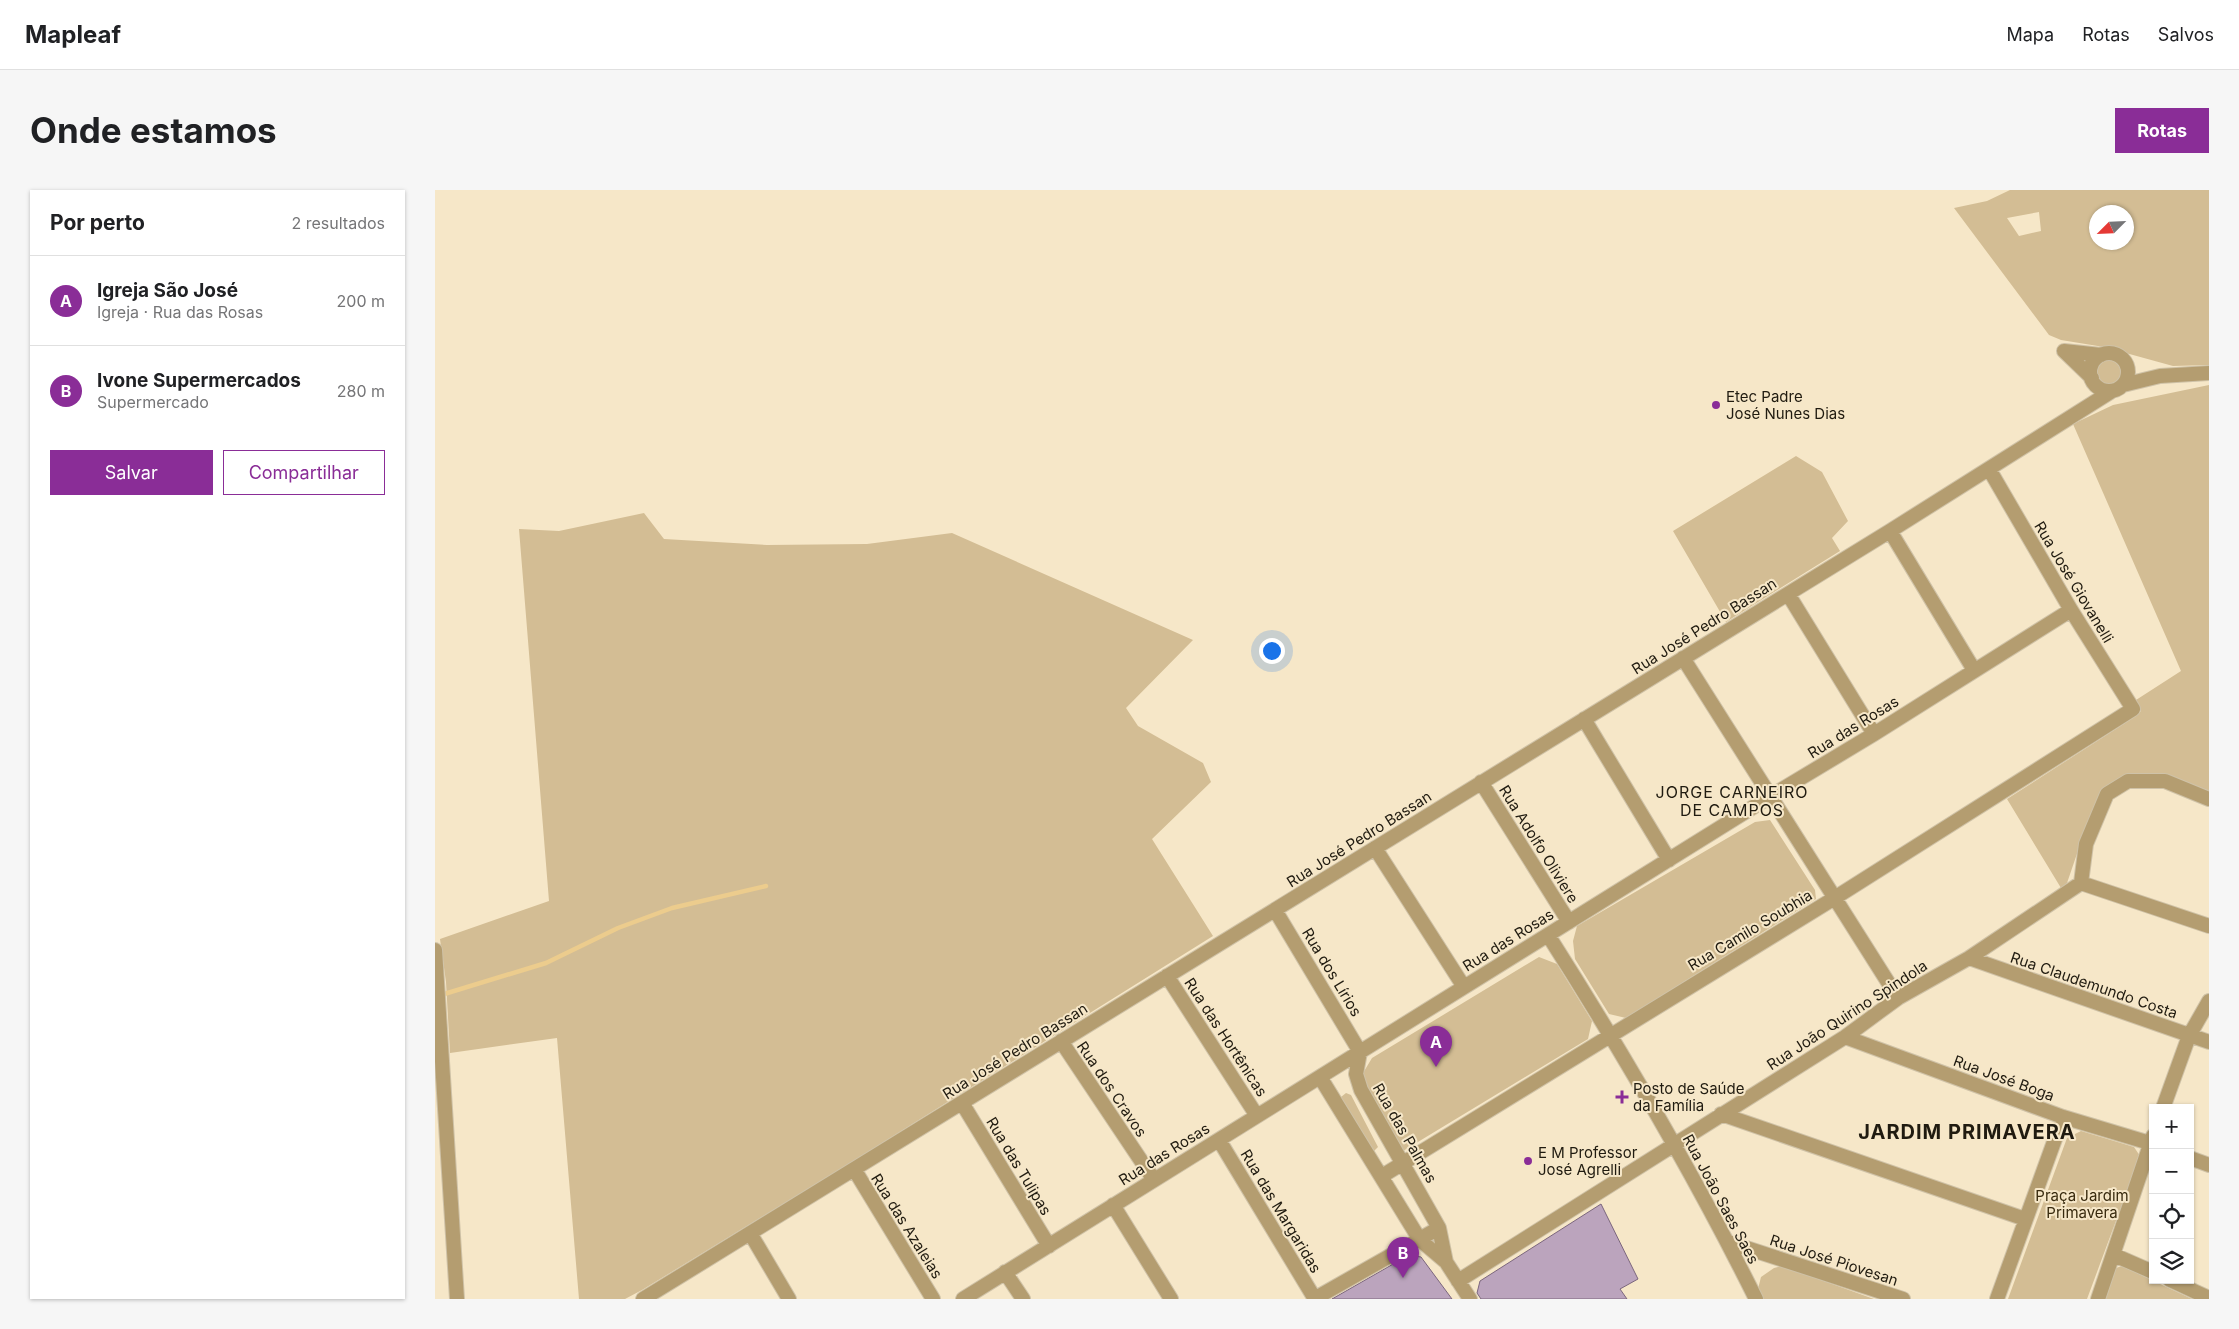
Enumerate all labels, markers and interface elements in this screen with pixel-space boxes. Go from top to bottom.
text: Mapleaf [25,20,121,49]
text: Mapa [2006,24,2054,45]
text: Rotas [2082,24,2130,45]
text: Salvos [2158,24,2214,45]
button: Rotas [2115,108,2209,153]
text: Onde estamos [30,109,277,151]
north arrow [2089,205,2134,250]
text: Por perto [50,210,145,235]
text: 2 resultados [292,213,385,233]
text: Igreja São José [97,279,238,302]
text: A [60,291,72,311]
text: 200 m [337,291,385,311]
text: Igreja · Rua das Rosas [97,302,263,322]
text: Ivone Supermercados [97,369,301,392]
text: B [61,381,71,401]
text: 280 m [337,381,385,401]
place label: Etec Padre José Nunes Dias [1726,387,1845,423]
text: Supermercado [97,392,209,412]
marker: Etec Padre José Nunes Dias [1710,399,1722,411]
button: Salvar [50,450,213,495]
button: Compartilhar [223,450,385,495]
street label: Rua José Giovanelli [2030,518,2118,646]
street label: Rua José Pedro Bassan [1628,574,1780,678]
your location [1259,638,1285,664]
street label: Rua das Rosas [1804,691,1902,763]
street label: Rua Adolfo Oliviere [1495,782,1583,906]
district label: JORGE CARNEIRO DE CAMPOS [1656,782,1808,820]
street label: Rua José Pedro Bassan [1283,787,1435,891]
street label: Rua Camilo Soubhia [1684,885,1816,975]
street label: Rua das Rosas [1459,904,1557,976]
street label: Rua dos Lírios [1298,924,1366,1020]
street label: Rua Claudemundo Costa [2008,947,2180,1023]
street label: Rua João Quirino Spindola [1763,956,1931,1074]
street label: Rua das Hortênicas [1180,974,1272,1100]
street label: Rua José Pedro Bassan [939,999,1091,1103]
pin: A [1420,1026,1452,1067]
street label: Rua dos Cravos [1073,1038,1151,1141]
street label: Rua José Boga [1951,1051,2057,1105]
place label: Posto de Saúde da Família [1633,1079,1744,1115]
street label: Rua das Palmas [1369,1080,1441,1186]
marker: Posto de Saúde da Família [1615,1090,1629,1104]
map controls [2149,1104,2194,1284]
button: + [2149,1104,2194,1149]
street label: Rua das Tulipas [982,1113,1056,1219]
street label: Rua das Rosas [1115,1118,1213,1190]
district label: JARDIM PRIMAVERA [1858,1120,2076,1144]
street label: Rua João Saes Saes [1679,1131,1763,1267]
place label: E M Professor José Agrelli [1538,1143,1638,1179]
street label: Rua das Margaridas [1237,1146,1325,1276]
button: − [2149,1149,2194,1194]
marker: E M Professor José Agrelli [1522,1155,1534,1167]
street label: Rua das Azaleias [867,1170,947,1282]
park label: Praça Jardim Primavera [2035,1186,2129,1222]
button: locate [2149,1194,2194,1239]
street label: Rua José Piovesan [1768,1230,1900,1290]
pin: B [1387,1237,1419,1278]
button: layers [2149,1239,2194,1284]

